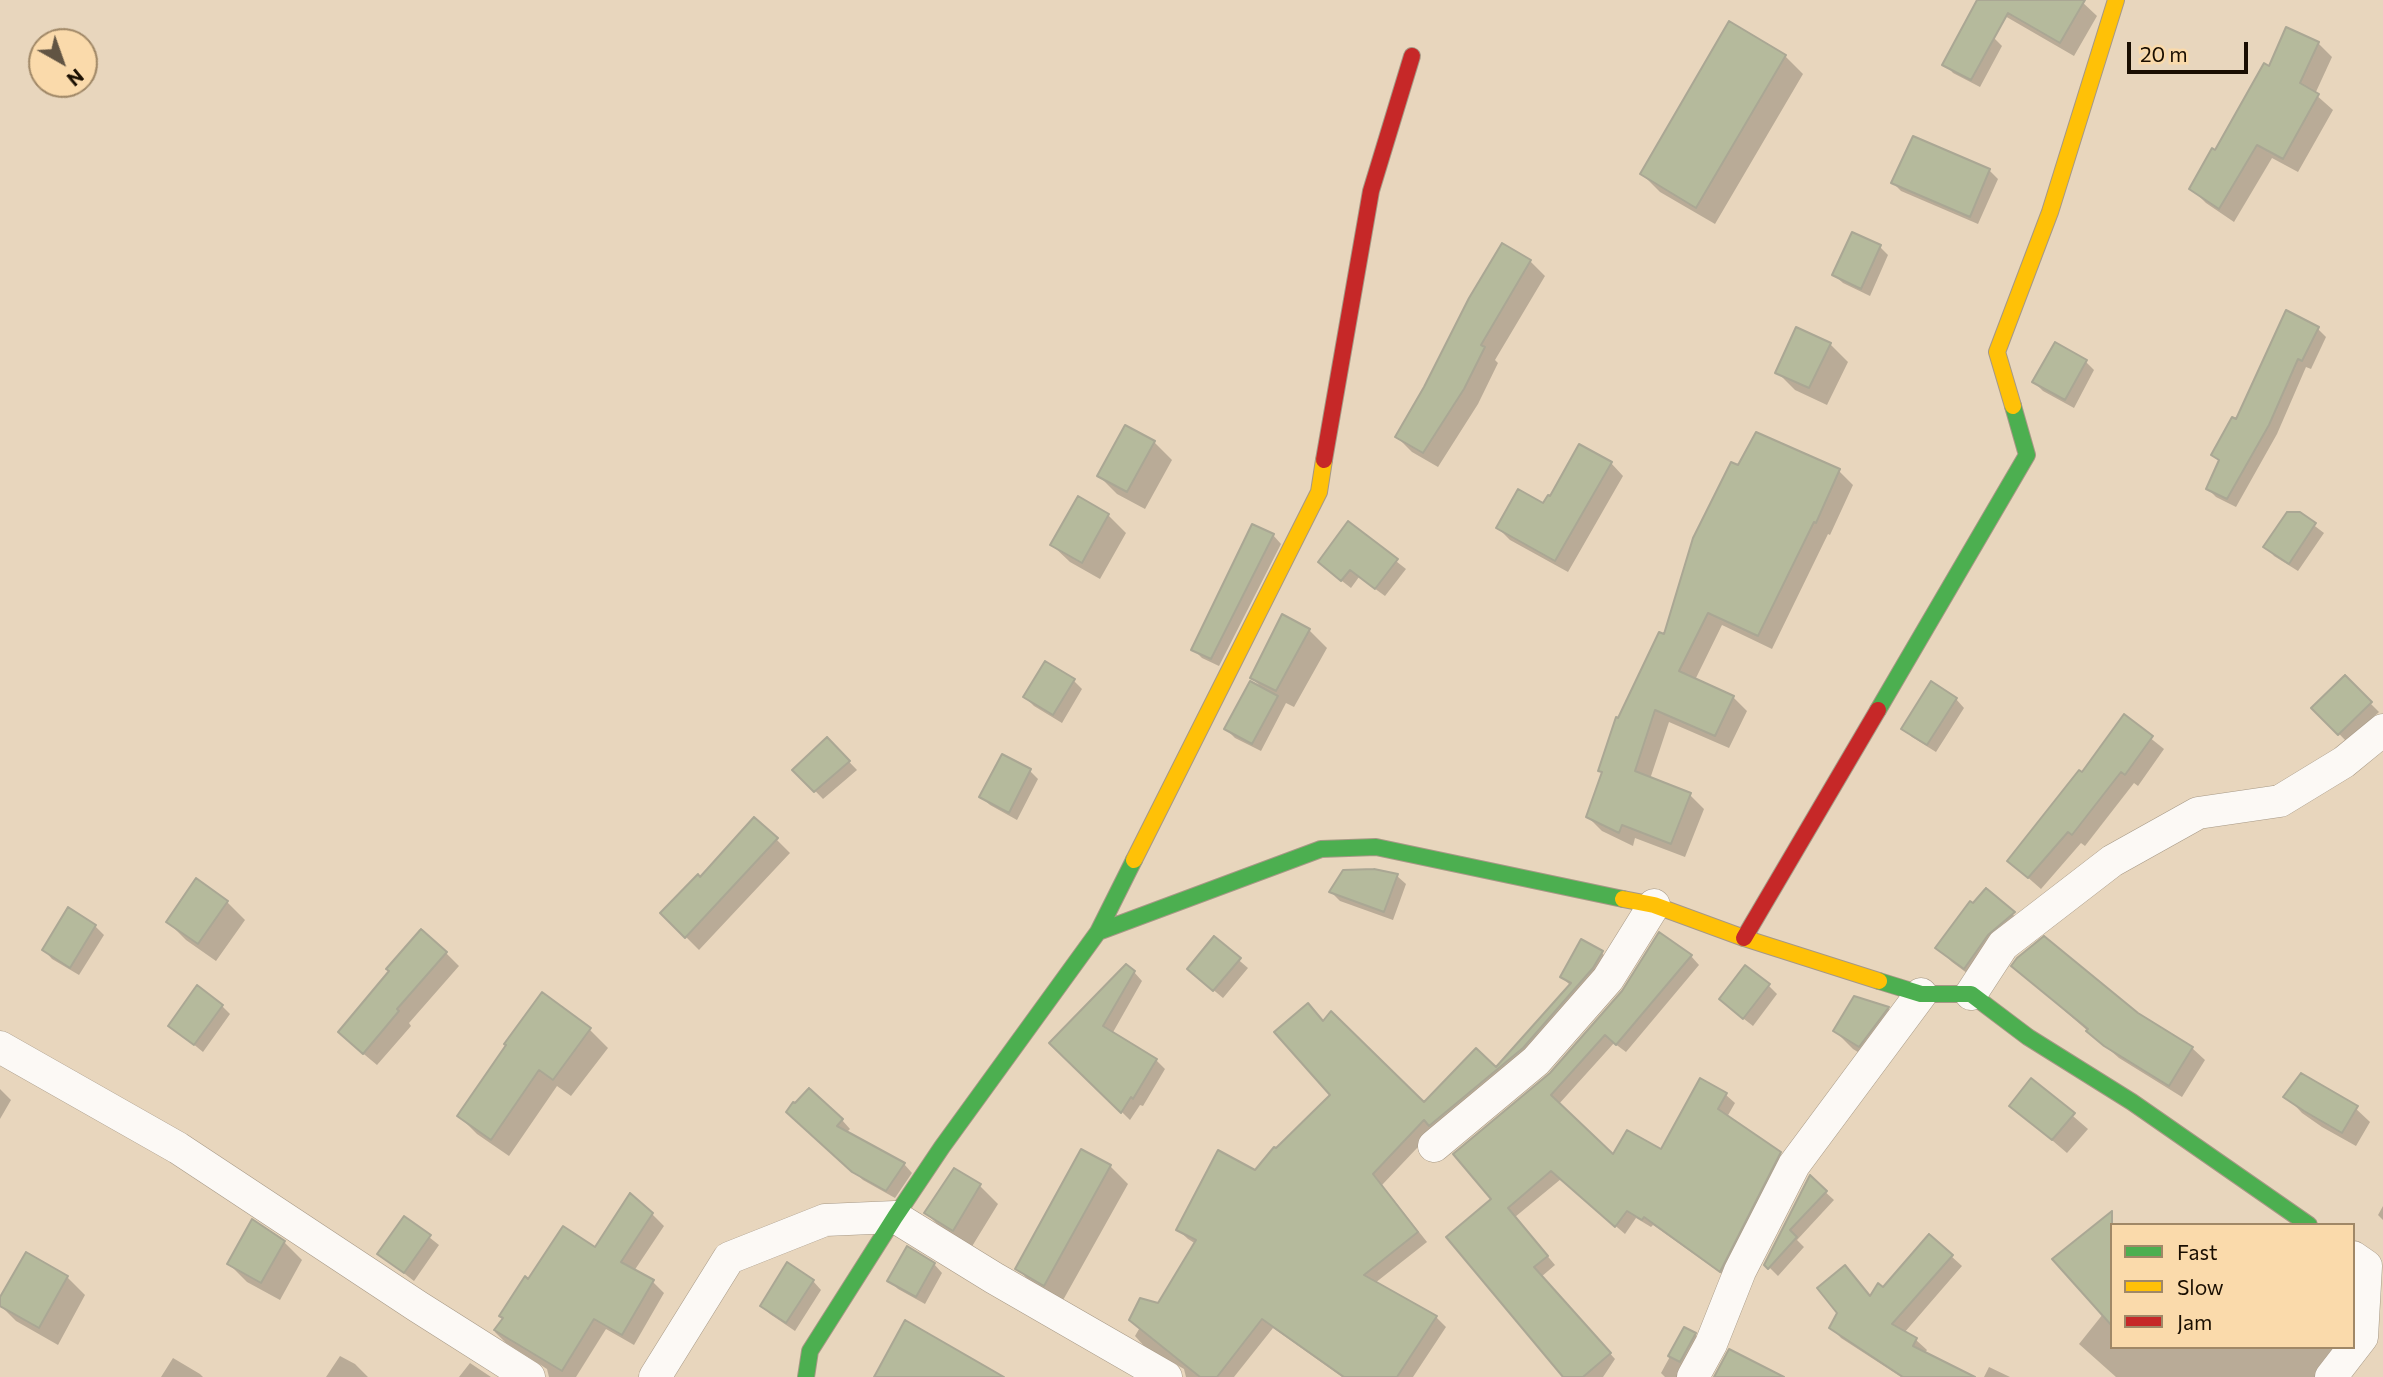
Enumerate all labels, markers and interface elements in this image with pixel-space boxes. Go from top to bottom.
north arrow [28,28,98,98]
scale bar [2131,28,2252,72]
text: 20 m [2140,41,2188,66]
text: N [63,65,88,91]
legend [2110,1223,2355,1349]
text: Fast [2177,1239,2218,1264]
text: Slow [2177,1274,2224,1299]
text: Jam [2177,1309,2212,1334]

